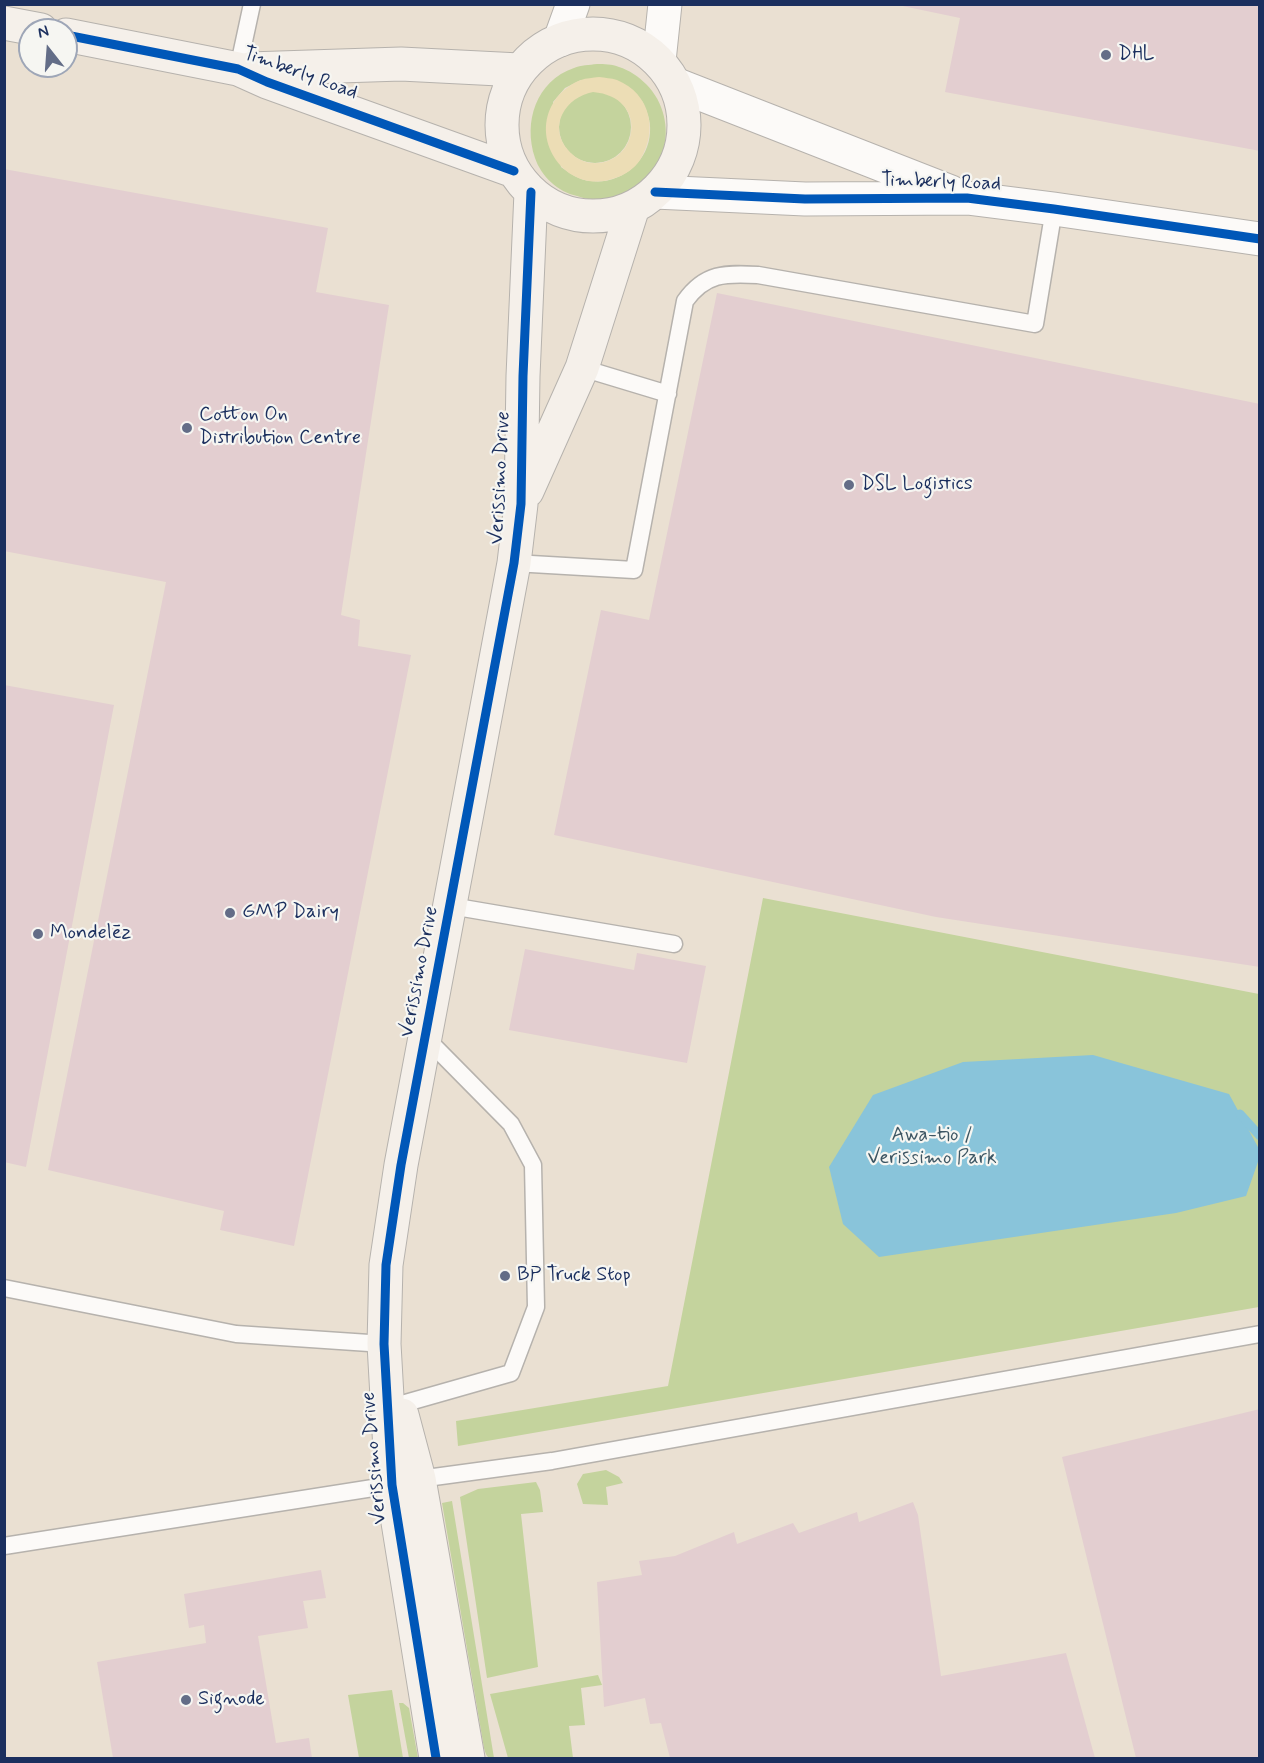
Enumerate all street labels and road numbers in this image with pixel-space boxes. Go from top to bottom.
street label: Timberly Road [239,42,361,106]
street label: Timberly Road [881,169,1001,197]
street label: Verissimo Drive [486,411,516,545]
street label: Verissimo Drive [395,904,445,1040]
street label: Verissimo Drive [357,1390,393,1526]

